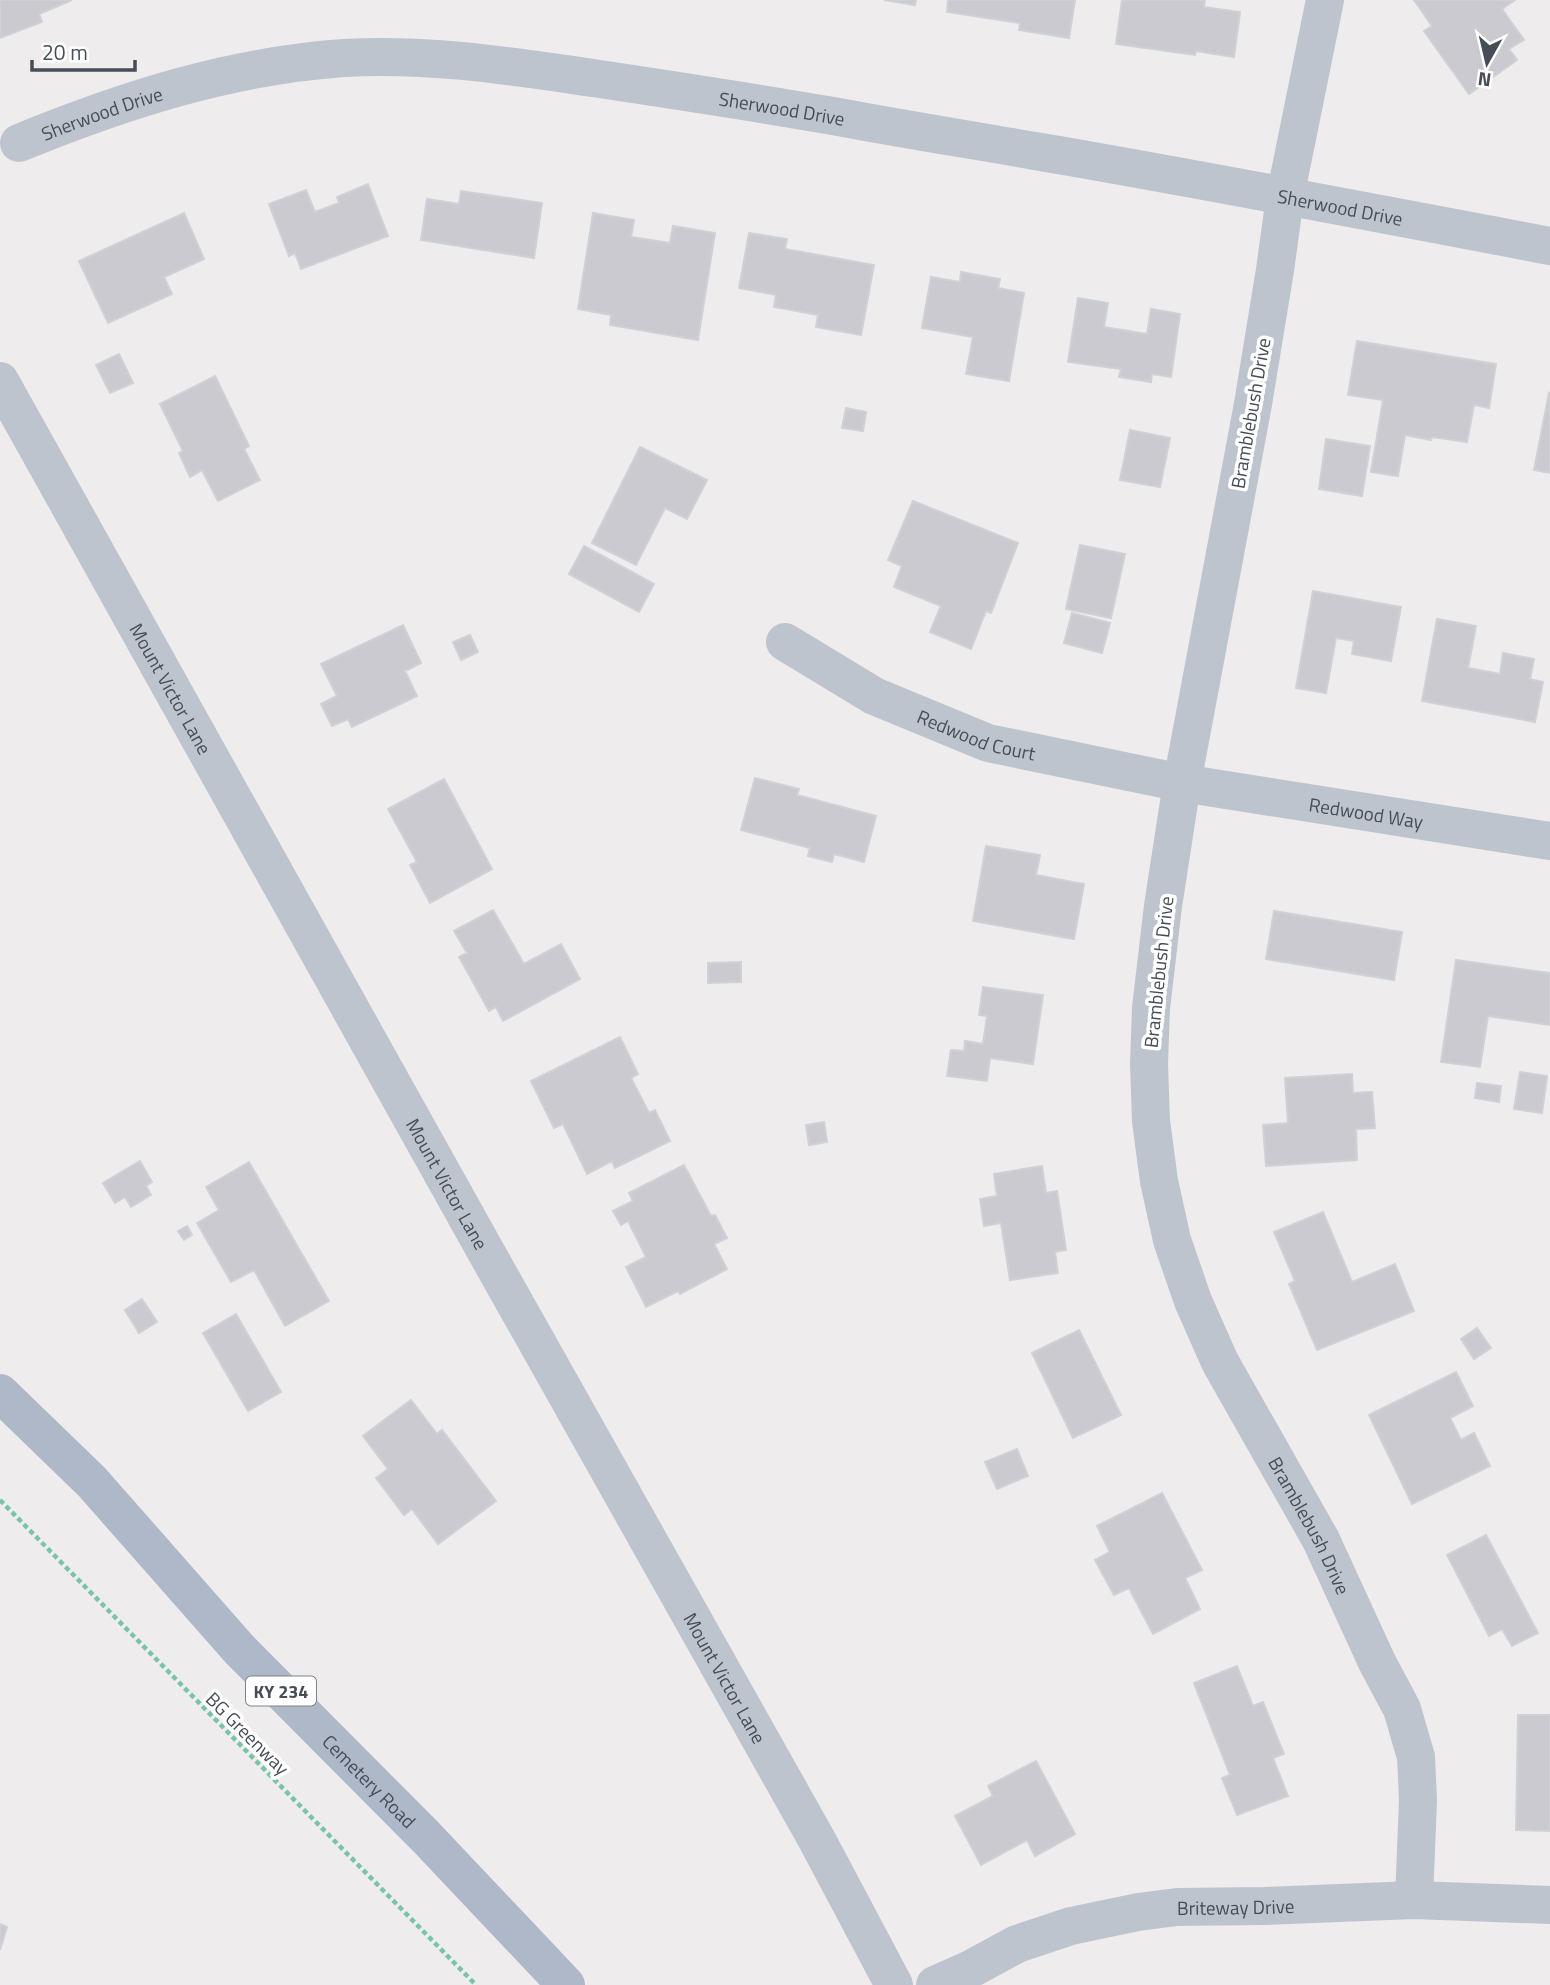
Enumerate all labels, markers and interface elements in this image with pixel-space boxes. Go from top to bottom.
scale bar [32,28,135,72]
north arrow [1452,28,1522,98]
text: 20 m [42,36,88,68]
text: N [1476,65,1493,96]
street label: Sherwood Drive [36,78,166,147]
street label: Sherwood Drive [717,83,847,132]
street label: Sherwood Drive [1275,180,1405,232]
street label: Bramblebush Drive [1222,335,1278,491]
street label: Mount Victor Lane [123,617,220,759]
street label: Redwood Court [913,701,1039,767]
street label: Redwood Way [1307,789,1425,835]
street label: Bramblebush Drive [1136,895,1180,1049]
street label: Mount Victor Lane [400,1112,496,1255]
street label: Bramblebush Drive [1262,1451,1358,1599]
street label: Mount Victor Lane [677,1607,774,1749]
road number: KY 234 [246,1676,316,1706]
street label: BG Greenway [200,1685,296,1781]
street label: Cemetery Road [316,1727,423,1834]
street label: Briteway Drive [1177,1890,1295,1922]

